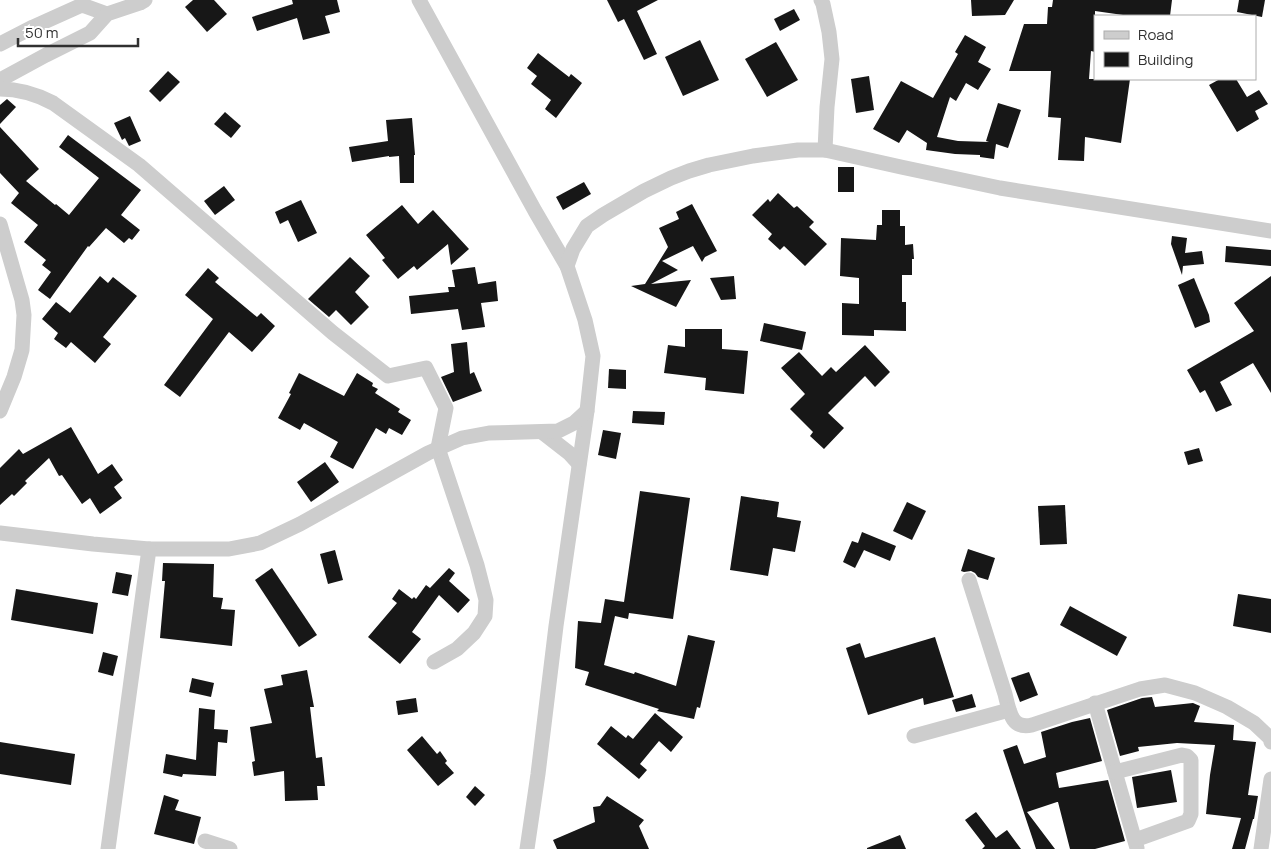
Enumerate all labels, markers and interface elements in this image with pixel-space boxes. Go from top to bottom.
scale bar [18,15,138,47]
legend [1094,15,1256,80]
text: 50 m [25,22,59,43]
text: Road [1138,24,1174,45]
text: Building [1138,49,1193,70]

